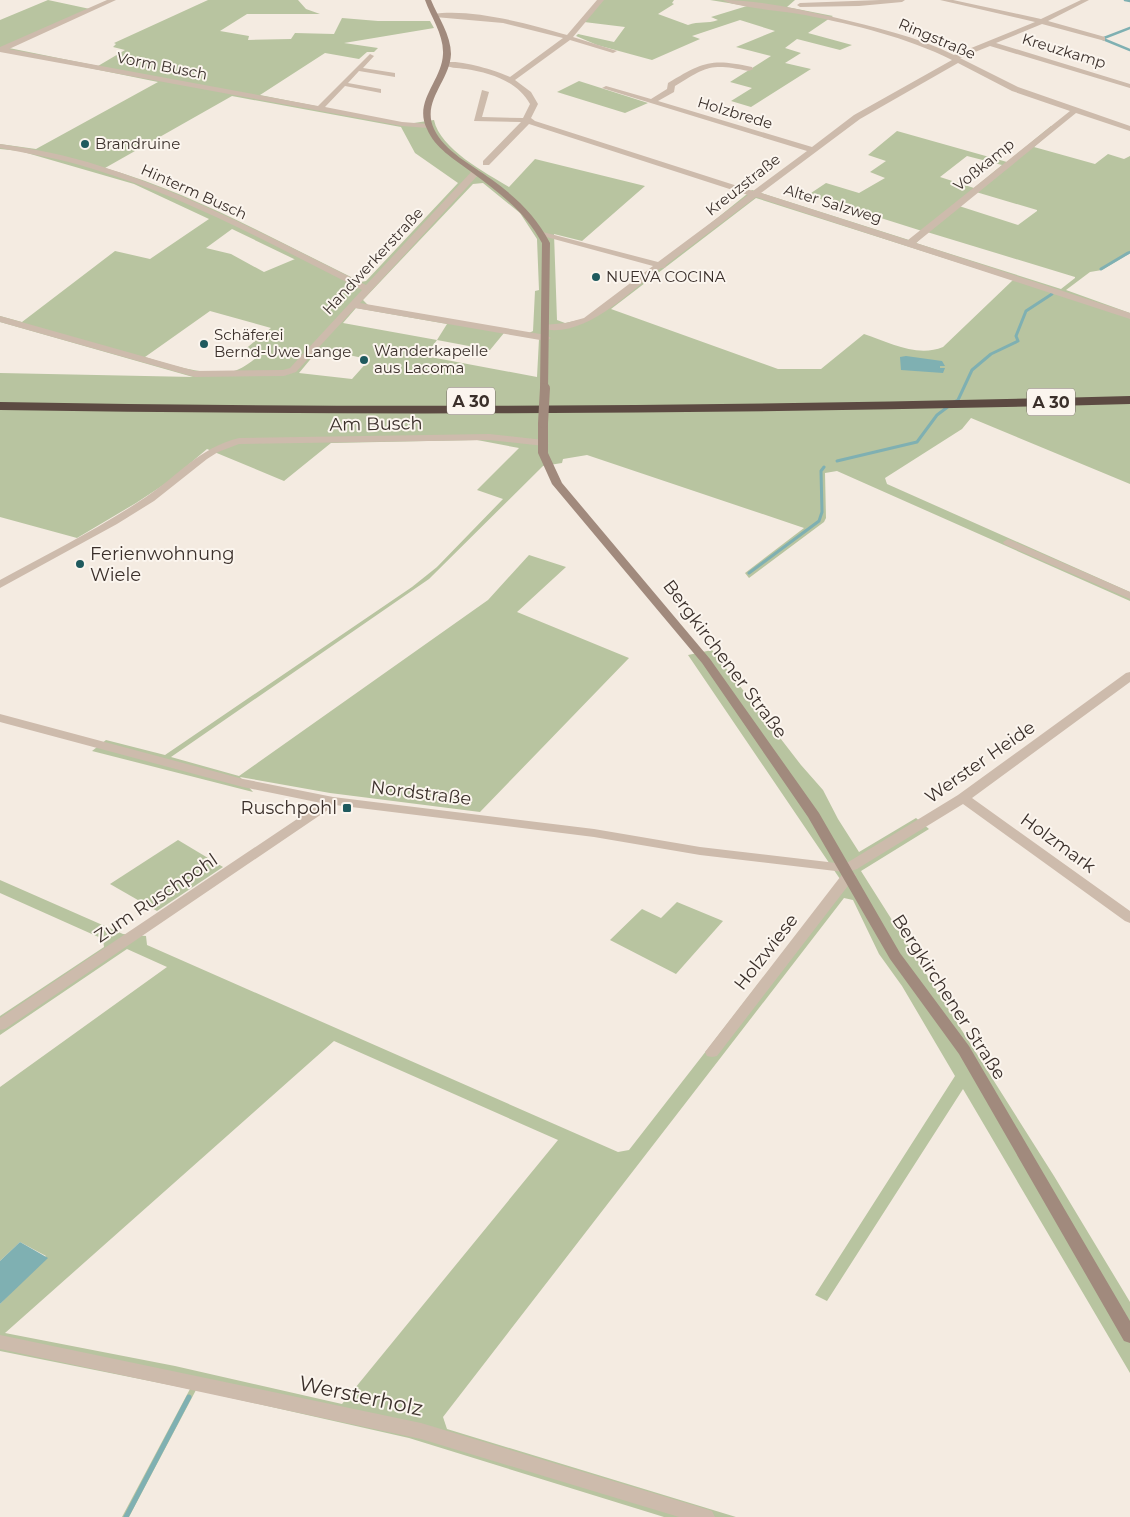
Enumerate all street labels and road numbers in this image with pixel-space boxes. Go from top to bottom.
street label: Ringstraße [896,14,979,63]
street label: Kreuzkamp [1020,29,1108,72]
street label: Vorm Busch [115,47,209,84]
street label: Holzbrede [695,92,775,133]
street label: Voßkamp [949,134,1018,195]
street label: Kreuzstraße [701,149,784,220]
street label: Hinterm Busch [138,160,250,223]
street label: Alter Salzweg [782,180,884,227]
street label: Handwerkerstraße [318,203,427,318]
road number: A 30 [447,388,495,414]
road number: A 30 [1027,388,1075,416]
street label: Am Busch [329,412,423,436]
street label: Bergkirchener Straße [658,575,792,743]
street label: Werster Heide [921,716,1039,808]
street label: Nordstraße [369,776,473,810]
street label: Holzmark [1016,808,1100,878]
street label: Zum Ruschpohl [90,849,222,947]
street label: Holzwiese [729,909,803,995]
street label: Bergkirchener Straße [887,910,1011,1084]
street label: Wersterholz [297,1370,425,1421]

